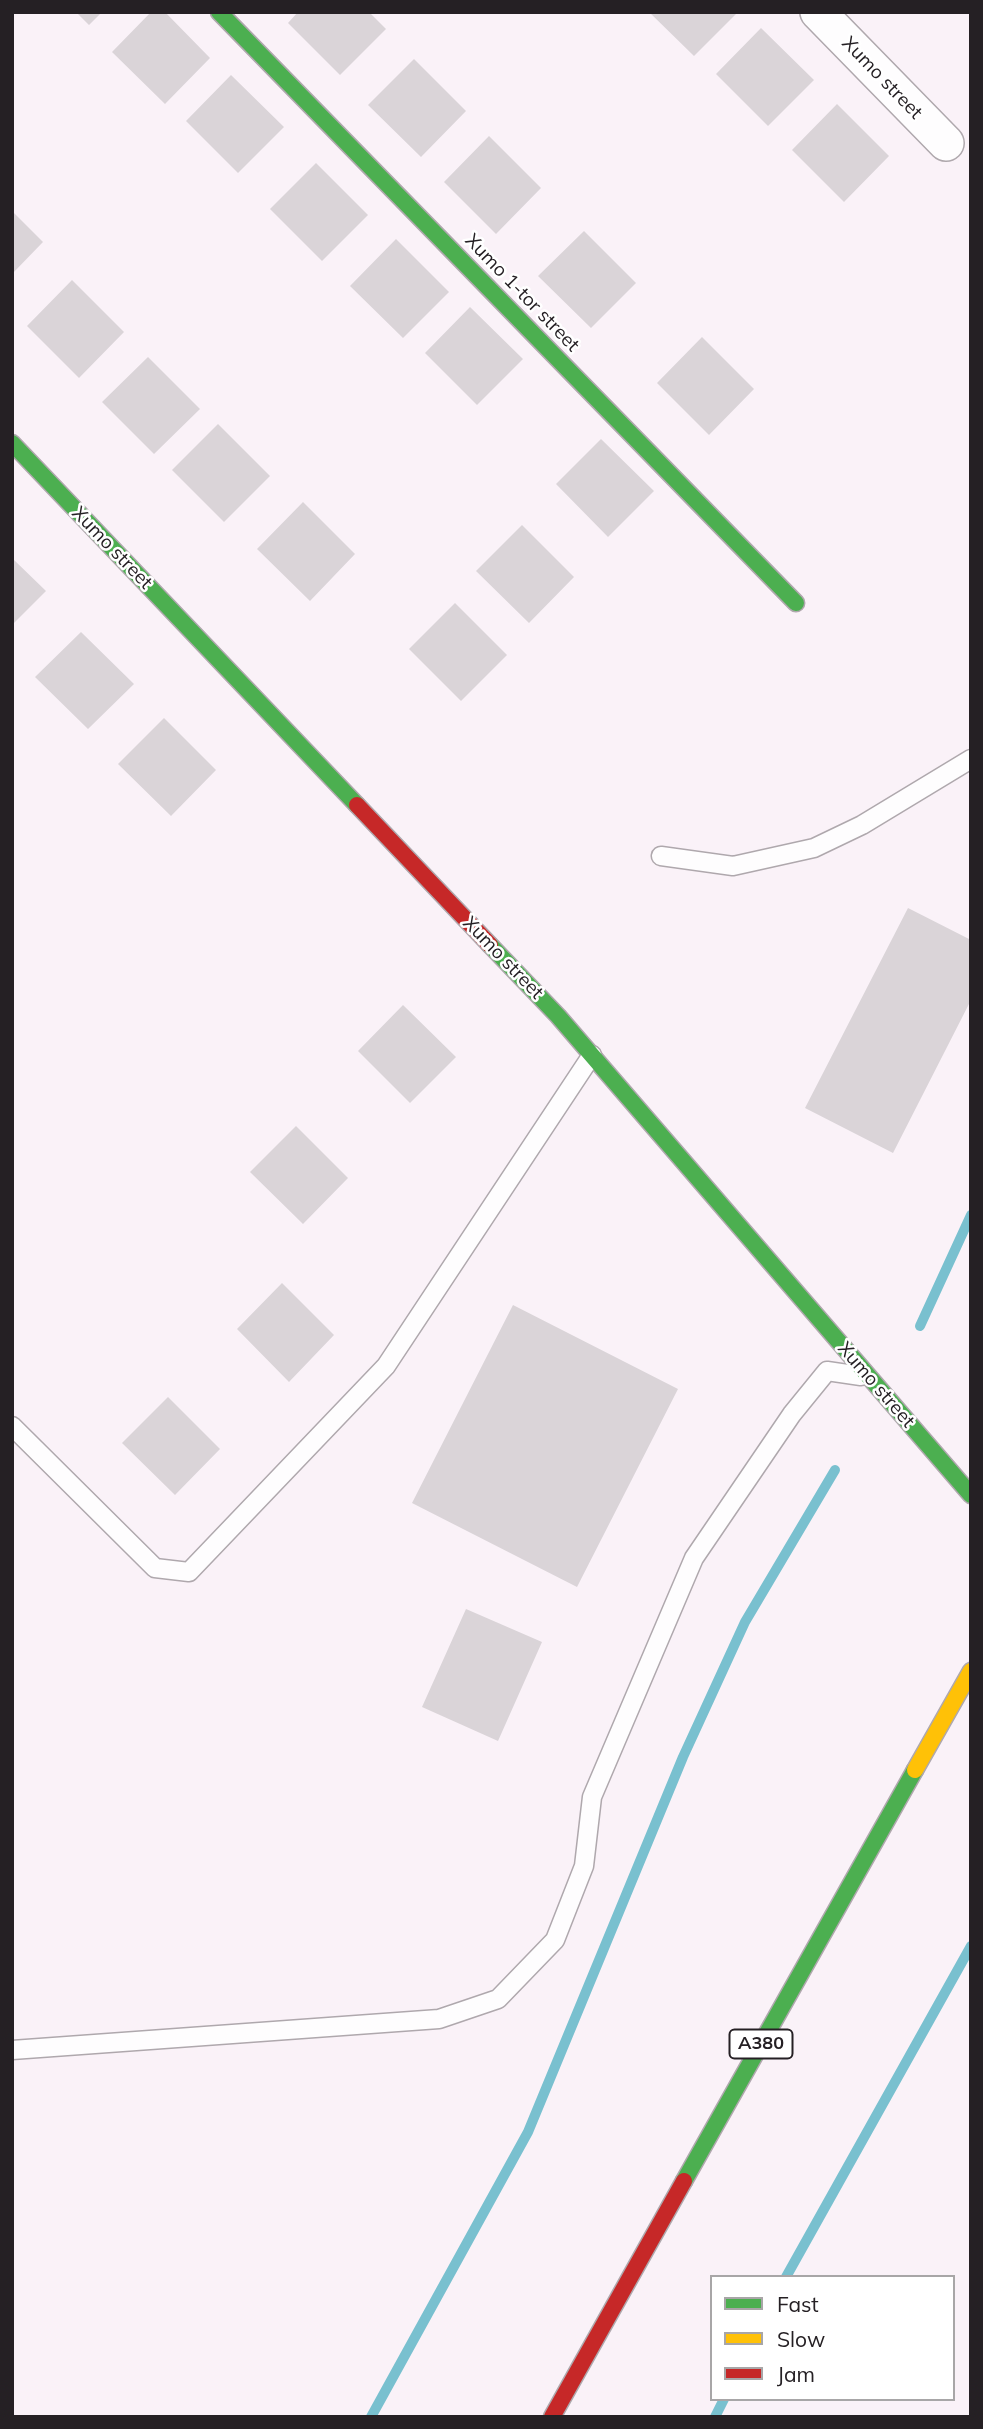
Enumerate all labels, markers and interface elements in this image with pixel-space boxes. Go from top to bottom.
street label: Xumo street [837,32,927,124]
street label: Xumo 1-tor street [460,229,584,357]
street label: Xumo street [67,502,157,594]
street label: Xumo street [458,912,548,1004]
street label: Xumo street [833,1338,919,1432]
road number: A380 [730,2030,792,2058]
legend [710,2275,955,2401]
text: Fast [777,2291,819,2317]
text: Slow [777,2326,825,2352]
text: Jam [777,2361,815,2387]

